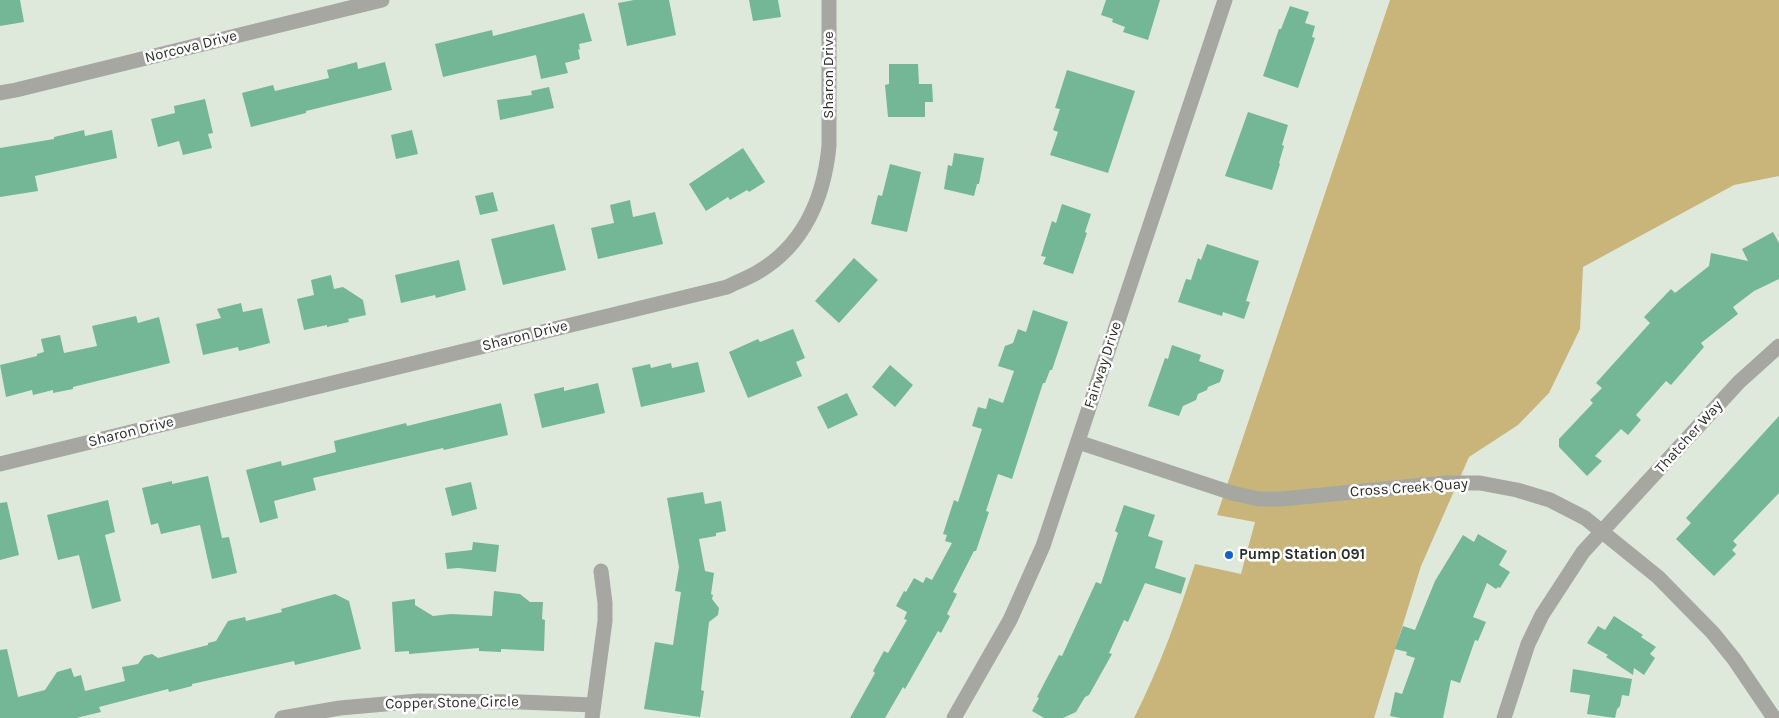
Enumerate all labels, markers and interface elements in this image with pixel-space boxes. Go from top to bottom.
street label: Norcova Drive [143,27,239,67]
street label: Sharon Drive [820,31,838,119]
street label: Sharon Drive [480,317,570,355]
street label: Fairway Drive [1080,319,1126,411]
street label: Thatcher Way [1651,397,1727,477]
street label: Sharon Drive [86,413,176,451]
street label: Cross Creek Quay [1349,475,1469,501]
place label: Pump Station 091 [1239,546,1365,564]
marker: Pump Station 091 [1223,549,1235,561]
street label: Copper Stone Circle [385,693,519,713]

